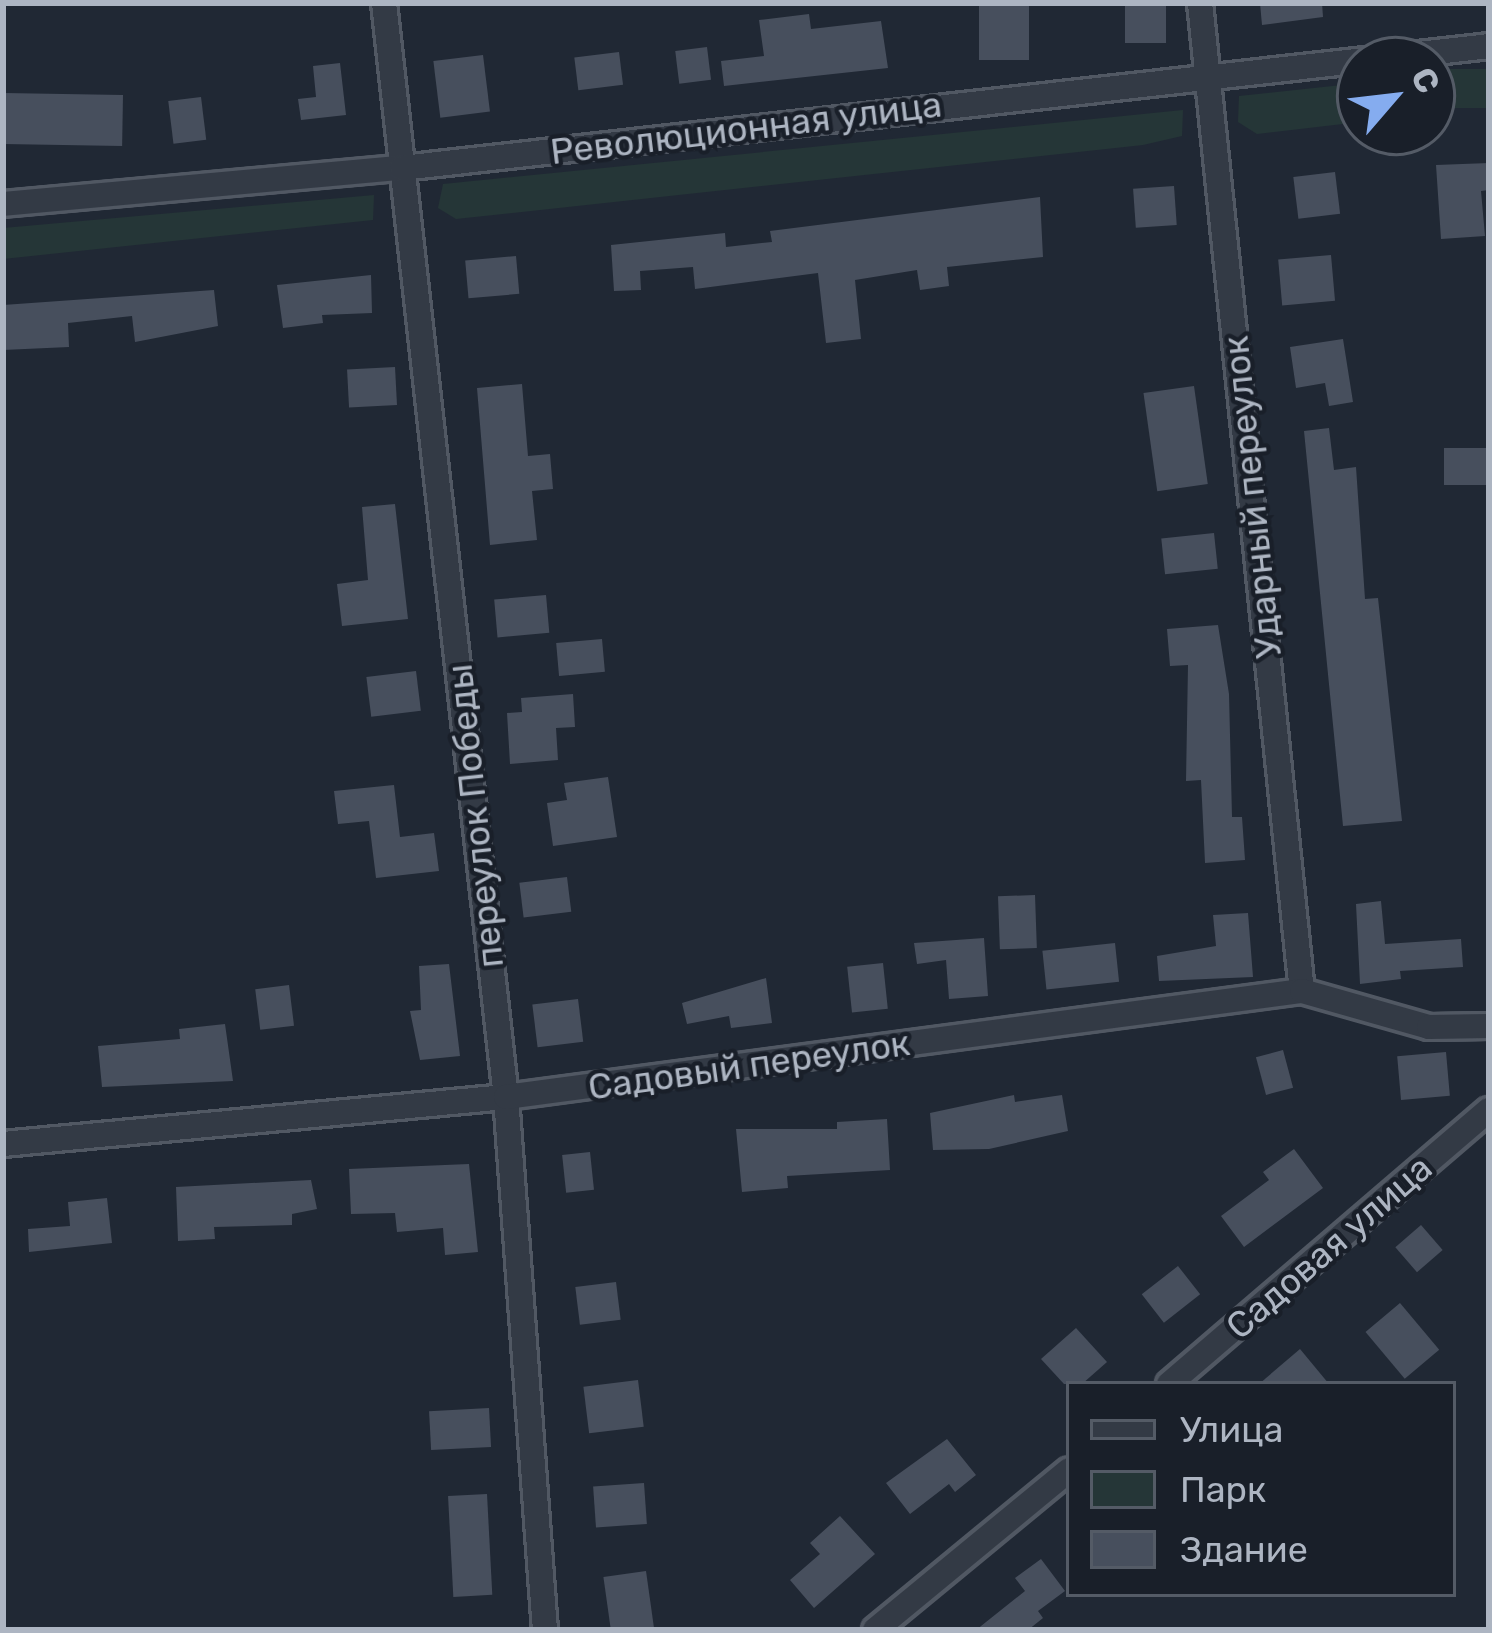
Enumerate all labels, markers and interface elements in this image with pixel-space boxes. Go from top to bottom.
north arrow [1336,36,1456,156]
text: С [1403,61,1448,100]
street label: Революционная улица [548,83,944,173]
street label: Ударный переулок [1214,334,1290,660]
street label: переулок Победы [438,662,512,970]
street label: Садовый переулок [585,1021,913,1109]
street label: Садовая улица [1217,1146,1441,1348]
legend [1066,1381,1456,1597]
text: Улица [1180,1408,1283,1451]
text: Парк [1180,1468,1266,1511]
text: Здание [1180,1528,1308,1571]

